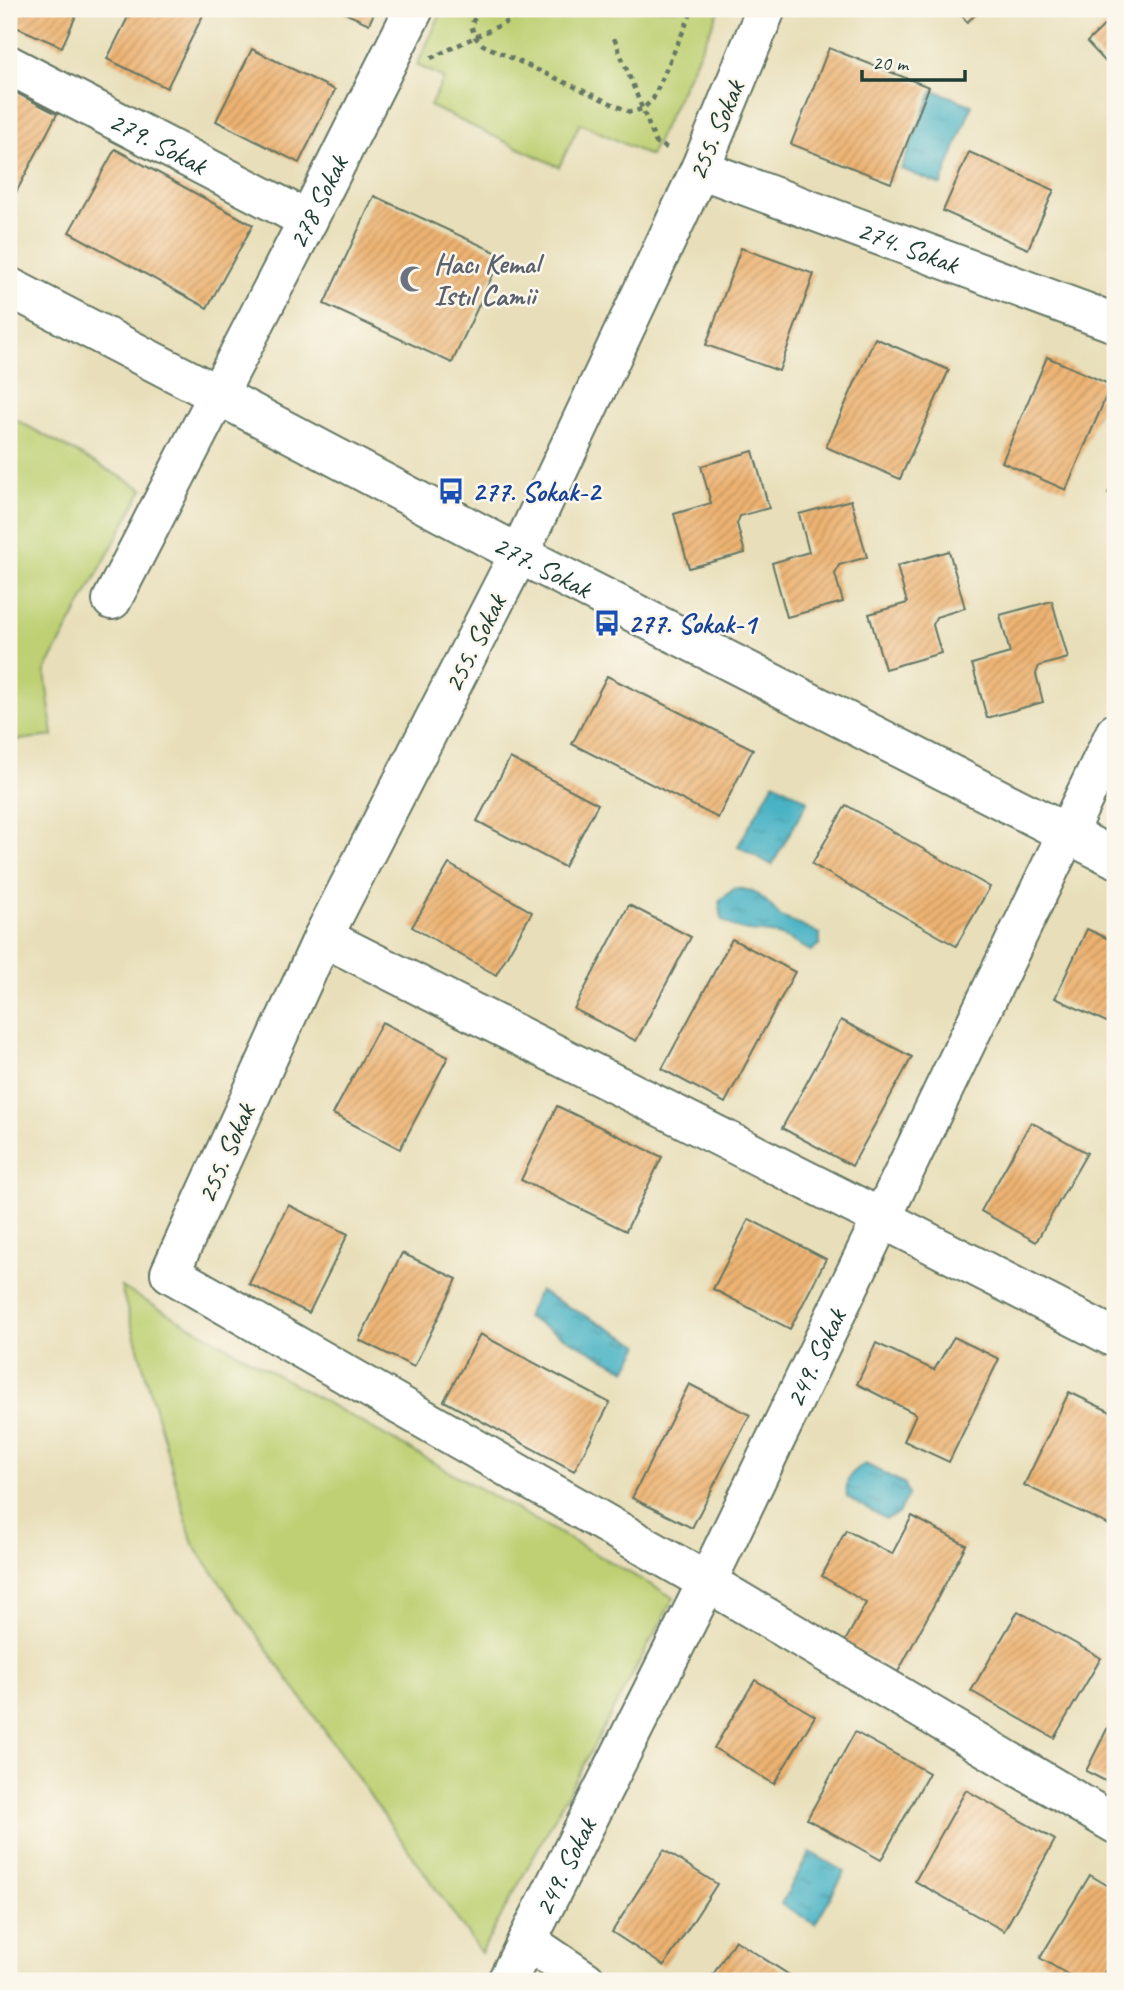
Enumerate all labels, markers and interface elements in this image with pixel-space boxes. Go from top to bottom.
scale bar [862,38,965,82]
text: 20 m [872,50,910,76]
street label: 255. Sokak [679,73,753,185]
street label: 279. Sokak [103,103,214,183]
street label: 278 Sokak [279,148,356,254]
street label: 274. Sokak [853,212,965,282]
place label: Hacı Kemal Istıl Camii [434,246,545,313]
mosque icon: Hacı Kemal Istıl Camii [398,264,428,294]
place label: 277. Sokak-2 [472,474,602,509]
bus stop icon: 277. Sokak-2 [436,476,466,506]
street label: 277. Sokak [487,527,599,607]
street label: 255. Sokak [435,587,515,698]
place label: 277. Sokak-1 [628,606,759,641]
bus stop icon: 277. Sokak-1 [592,608,622,638]
street label: 255. Sokak [188,1097,264,1208]
street label: 249. Sokak [777,1302,854,1413]
street label: 249. Sokak [526,1810,605,1922]

